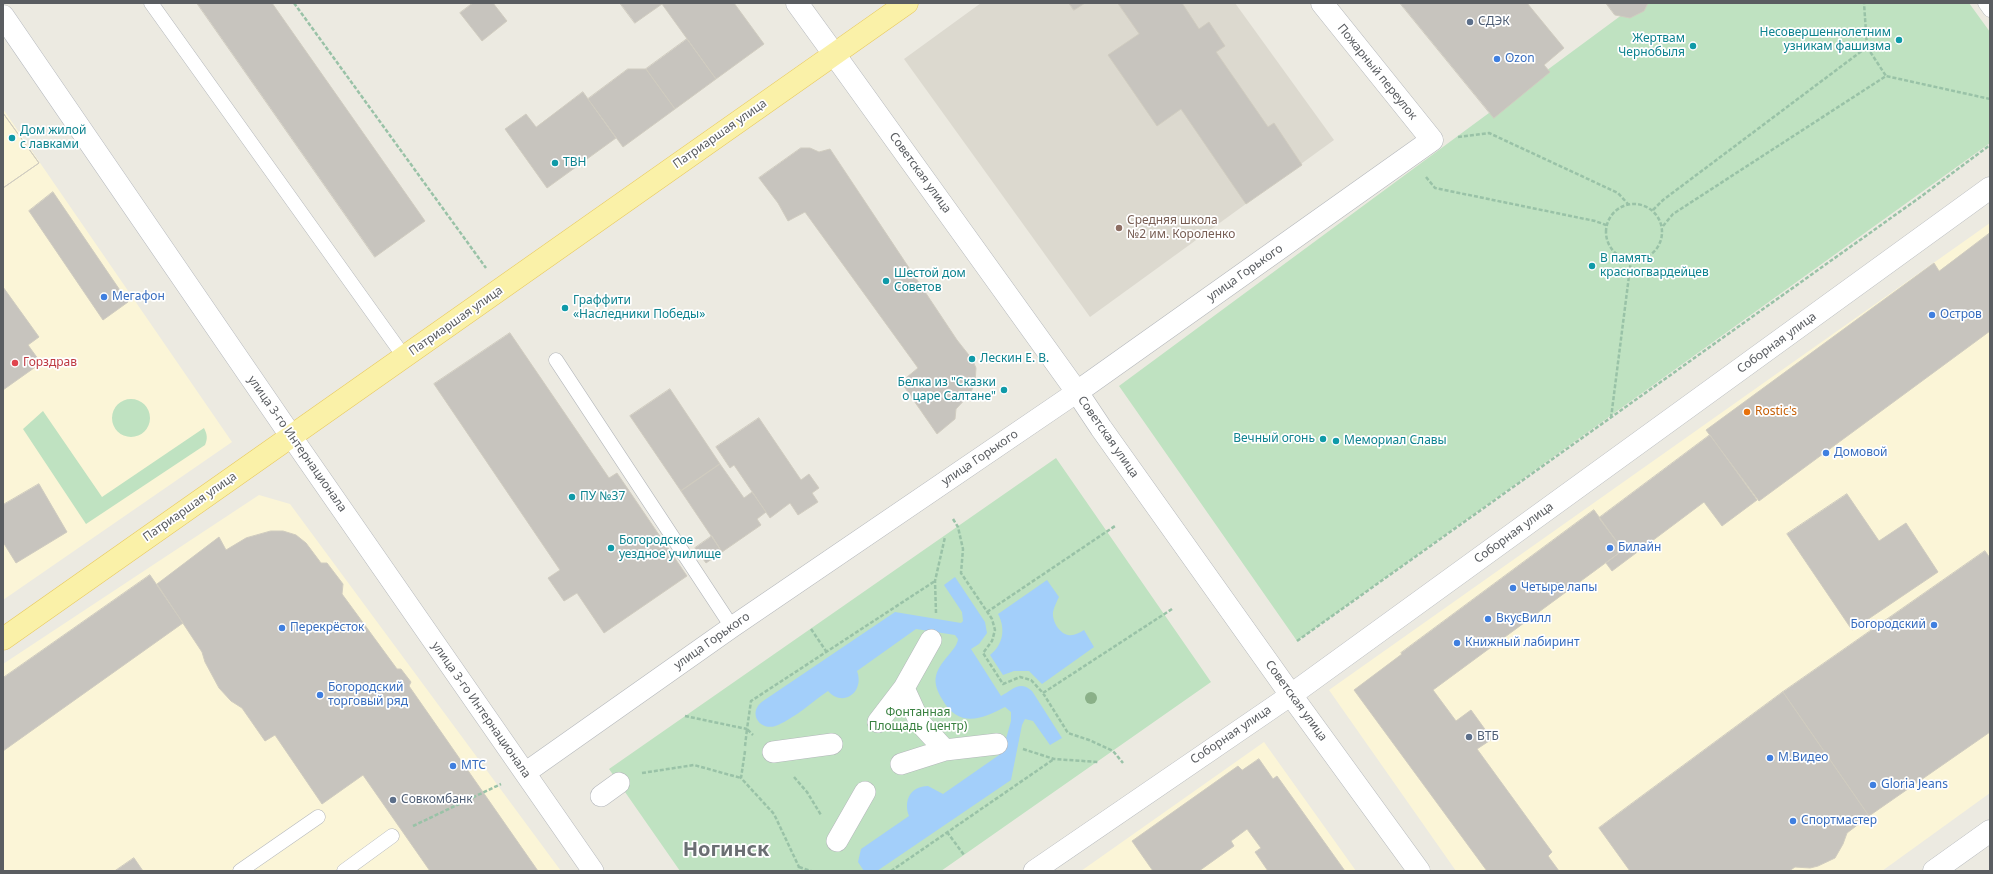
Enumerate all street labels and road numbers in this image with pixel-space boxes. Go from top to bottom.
street label: Пожарный переулок [1334,21,1420,123]
street label: Патриаршая улица [670,96,770,172]
street label: Советская улица [886,130,954,216]
street label: улица Горького [1204,242,1286,304]
street label: Патриаршая улица [406,283,506,359]
street label: Соборная улица [1735,309,1819,377]
street label: улица 3-го Интернационала [244,373,350,515]
street label: Советская улица [1074,393,1142,481]
street label: улица Горького [939,427,1021,489]
street label: Патриаршая улица [140,469,240,545]
street label: Соборная улица [1472,499,1556,567]
street label: улица Горького [671,610,753,672]
street label: улица 3-го Интернационала [428,639,534,781]
street label: Советская улица [1262,658,1330,744]
street label: Соборная улица [1188,703,1274,767]

